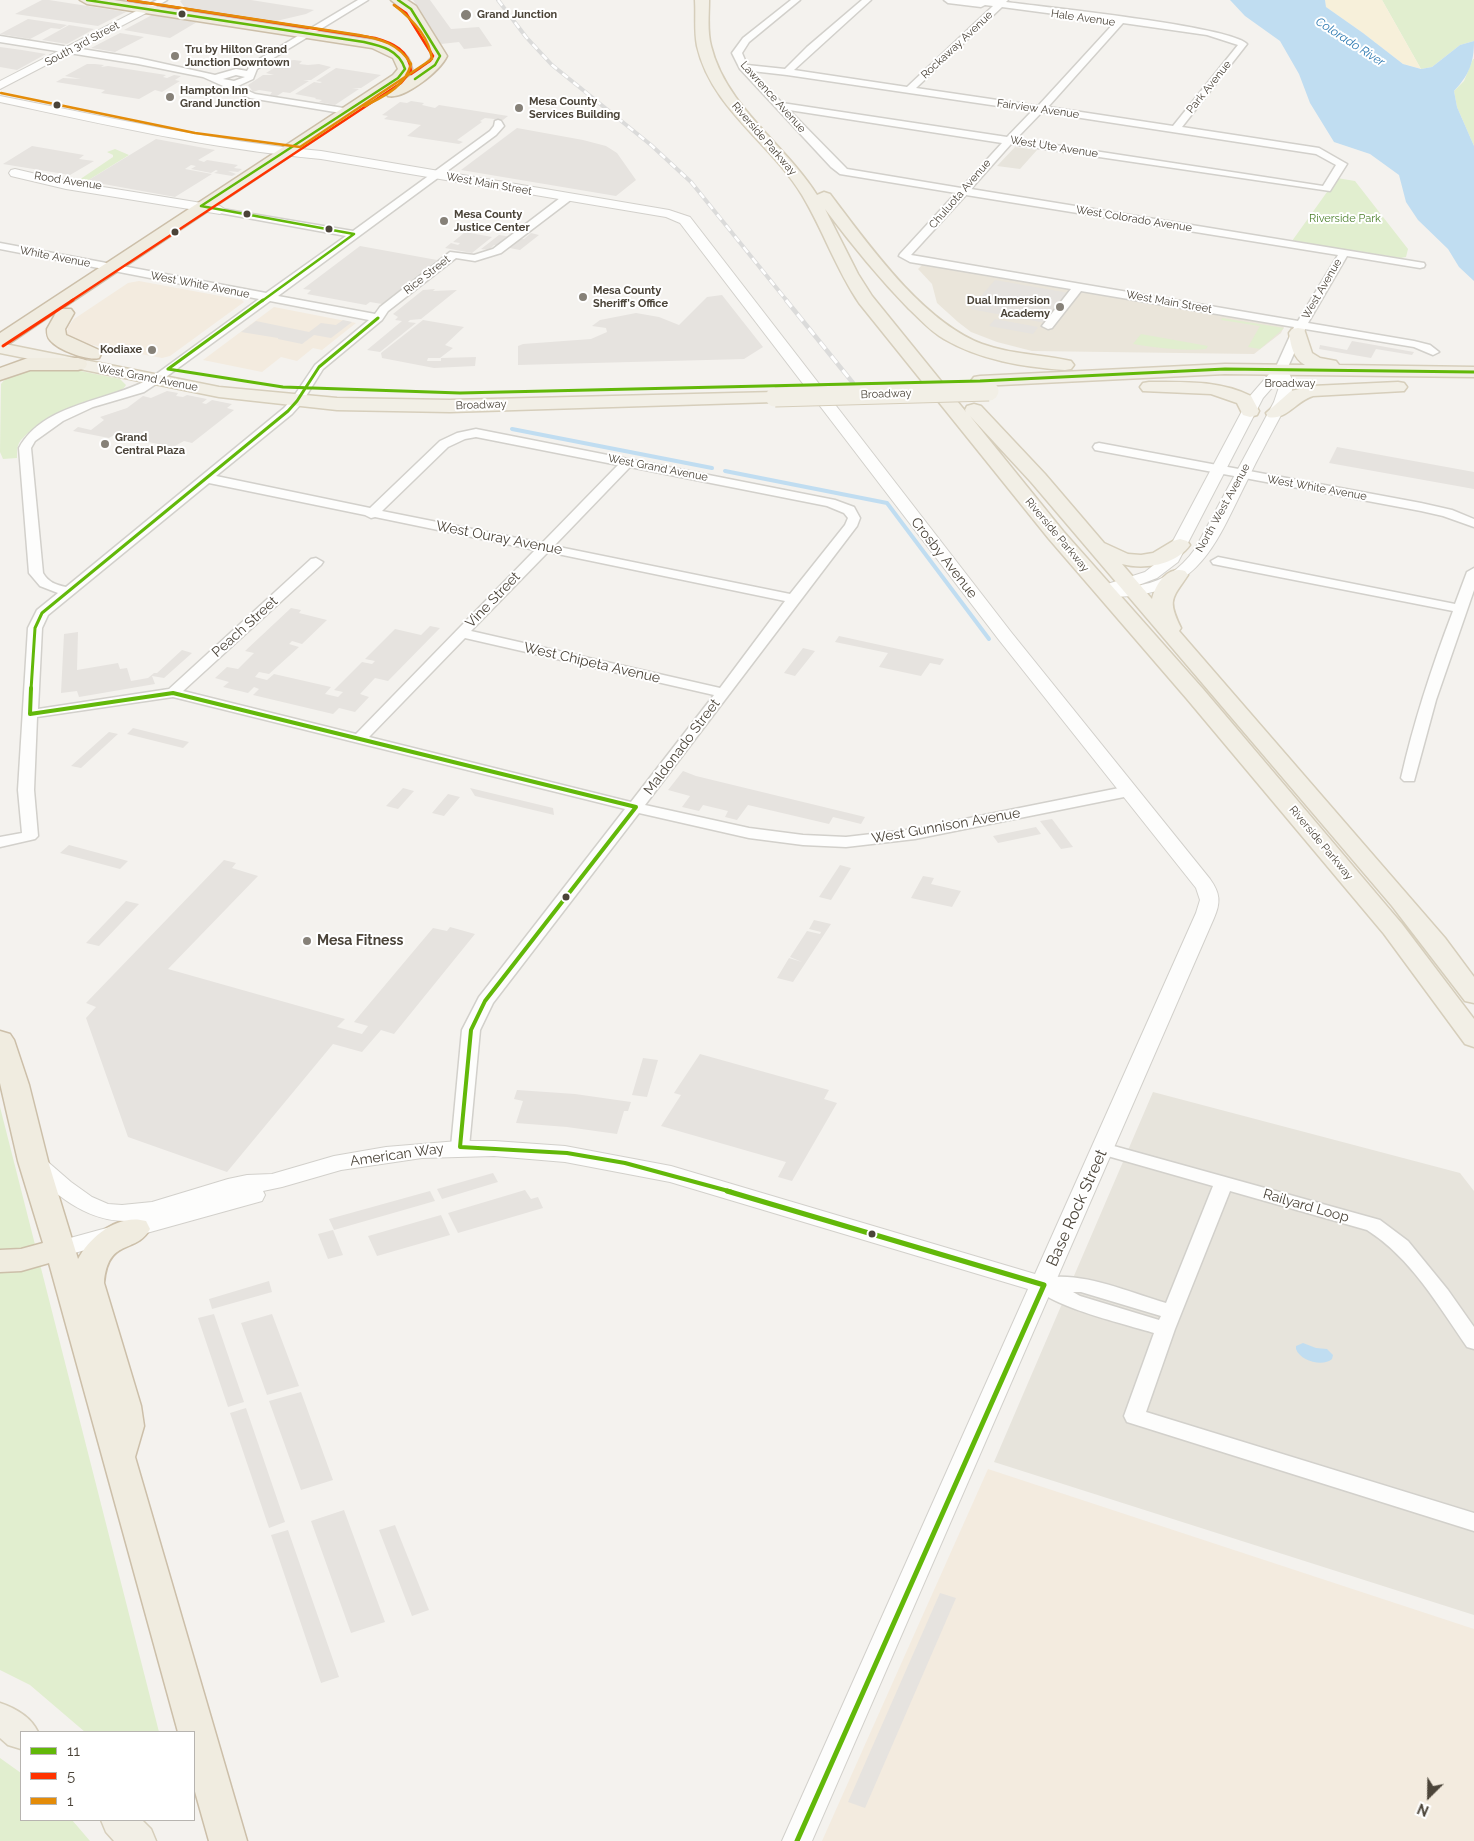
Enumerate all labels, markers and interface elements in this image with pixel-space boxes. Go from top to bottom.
street label: Hale Avenue [1050,7,1116,29]
marker: Grand Junction [459,8,473,22]
place label: Grand Junction [477,8,557,22]
street label: Rockaway Avenue [918,8,996,82]
unlabelled marker [177,9,187,19]
water label: Colorado River [1313,14,1387,70]
street label: South 3rd Street [43,19,121,69]
place label: Tru by Hilton Grand Junction Downtown [185,43,290,69]
marker: Tru by Hilton Grand Junction Downtown [169,50,181,62]
street label: Park Avenue [1184,58,1234,116]
street label: Lawrence Avenue [737,59,809,135]
place label: Hampton Inn Grand Junction [180,84,260,110]
marker: Hampton Inn Grand Junction [164,91,176,103]
place label: Mesa County Services Building [529,95,620,121]
street label: Fairview Avenue [996,97,1080,121]
unlabelled marker [52,100,62,110]
street label: Riverside Parkway [729,100,799,178]
marker: Mesa County Services Building [513,102,525,114]
street label: West Ute Avenue [1009,134,1099,160]
street label: Chuluota Avenue [926,157,994,231]
street label: Rood Avenue [33,169,103,193]
street label: West Main Street [445,170,533,198]
street label: West Colorado Avenue [1075,203,1193,235]
place label: Mesa County Justice Center [454,208,530,234]
unlabelled marker [242,209,252,219]
park label: Riverside Park [1309,212,1381,226]
marker: Mesa County Justice Center [438,215,450,227]
unlabelled marker [324,224,334,234]
unlabelled marker [170,227,180,237]
street label: White Avenue [19,244,91,270]
street label: Rice Street [401,253,453,297]
street label: West Avenue [1299,256,1345,322]
street label: West White Avenue [149,269,251,301]
place label: Mesa County Sheriff's Office [593,284,668,310]
street label: West Main Street [1125,288,1213,316]
marker: Mesa County Sheriff's Office [577,291,589,303]
place label: Dual Immersion Academy [967,294,1050,320]
marker: Dual Immersion Academy [1054,301,1066,313]
place label: Kodiaxe [100,343,142,357]
marker: Kodiaxe [146,344,158,356]
street label: West Grand Avenue [97,362,199,394]
street label: Broadway [1265,377,1315,391]
street label: Broadway [860,387,912,401]
street label: Broadway [455,398,507,412]
place label: Grand Central Plaza [115,431,185,457]
marker: Grand Central Plaza [99,438,111,450]
street label: West Grand Avenue [607,452,709,484]
street label: North West Avenue [1193,461,1253,555]
street label: West White Avenue [1266,473,1368,503]
street label: Riverside Parkway [1022,495,1092,575]
street label: Crosby Avenue [907,514,981,602]
street label: West Ouray Avenue [434,518,564,558]
street label: Vine Street [462,569,524,631]
street label: Peach Street [209,593,281,661]
street label: West Chipeta Avenue [522,639,662,687]
street label: Maldonado Street [640,696,724,798]
street label: Riverside Parkway [1286,803,1356,883]
street label: West Gunnison Avenue [870,805,1022,847]
unlabelled marker [561,892,571,902]
place label: Mesa Fitness [317,933,403,949]
marker: Mesa Fitness [301,935,313,947]
street label: American Way [349,1140,445,1170]
street label: Base Rock Street [1043,1147,1111,1269]
street label: Railyard Loop [1261,1186,1351,1226]
unlabelled marker [867,1229,877,1239]
legend [20,1731,195,1821]
text: 11 [67,1742,80,1760]
text: 5 [67,1767,75,1785]
north arrow [1404,1771,1454,1821]
text: 1 [67,1792,73,1810]
text: N [1415,1800,1431,1819]

